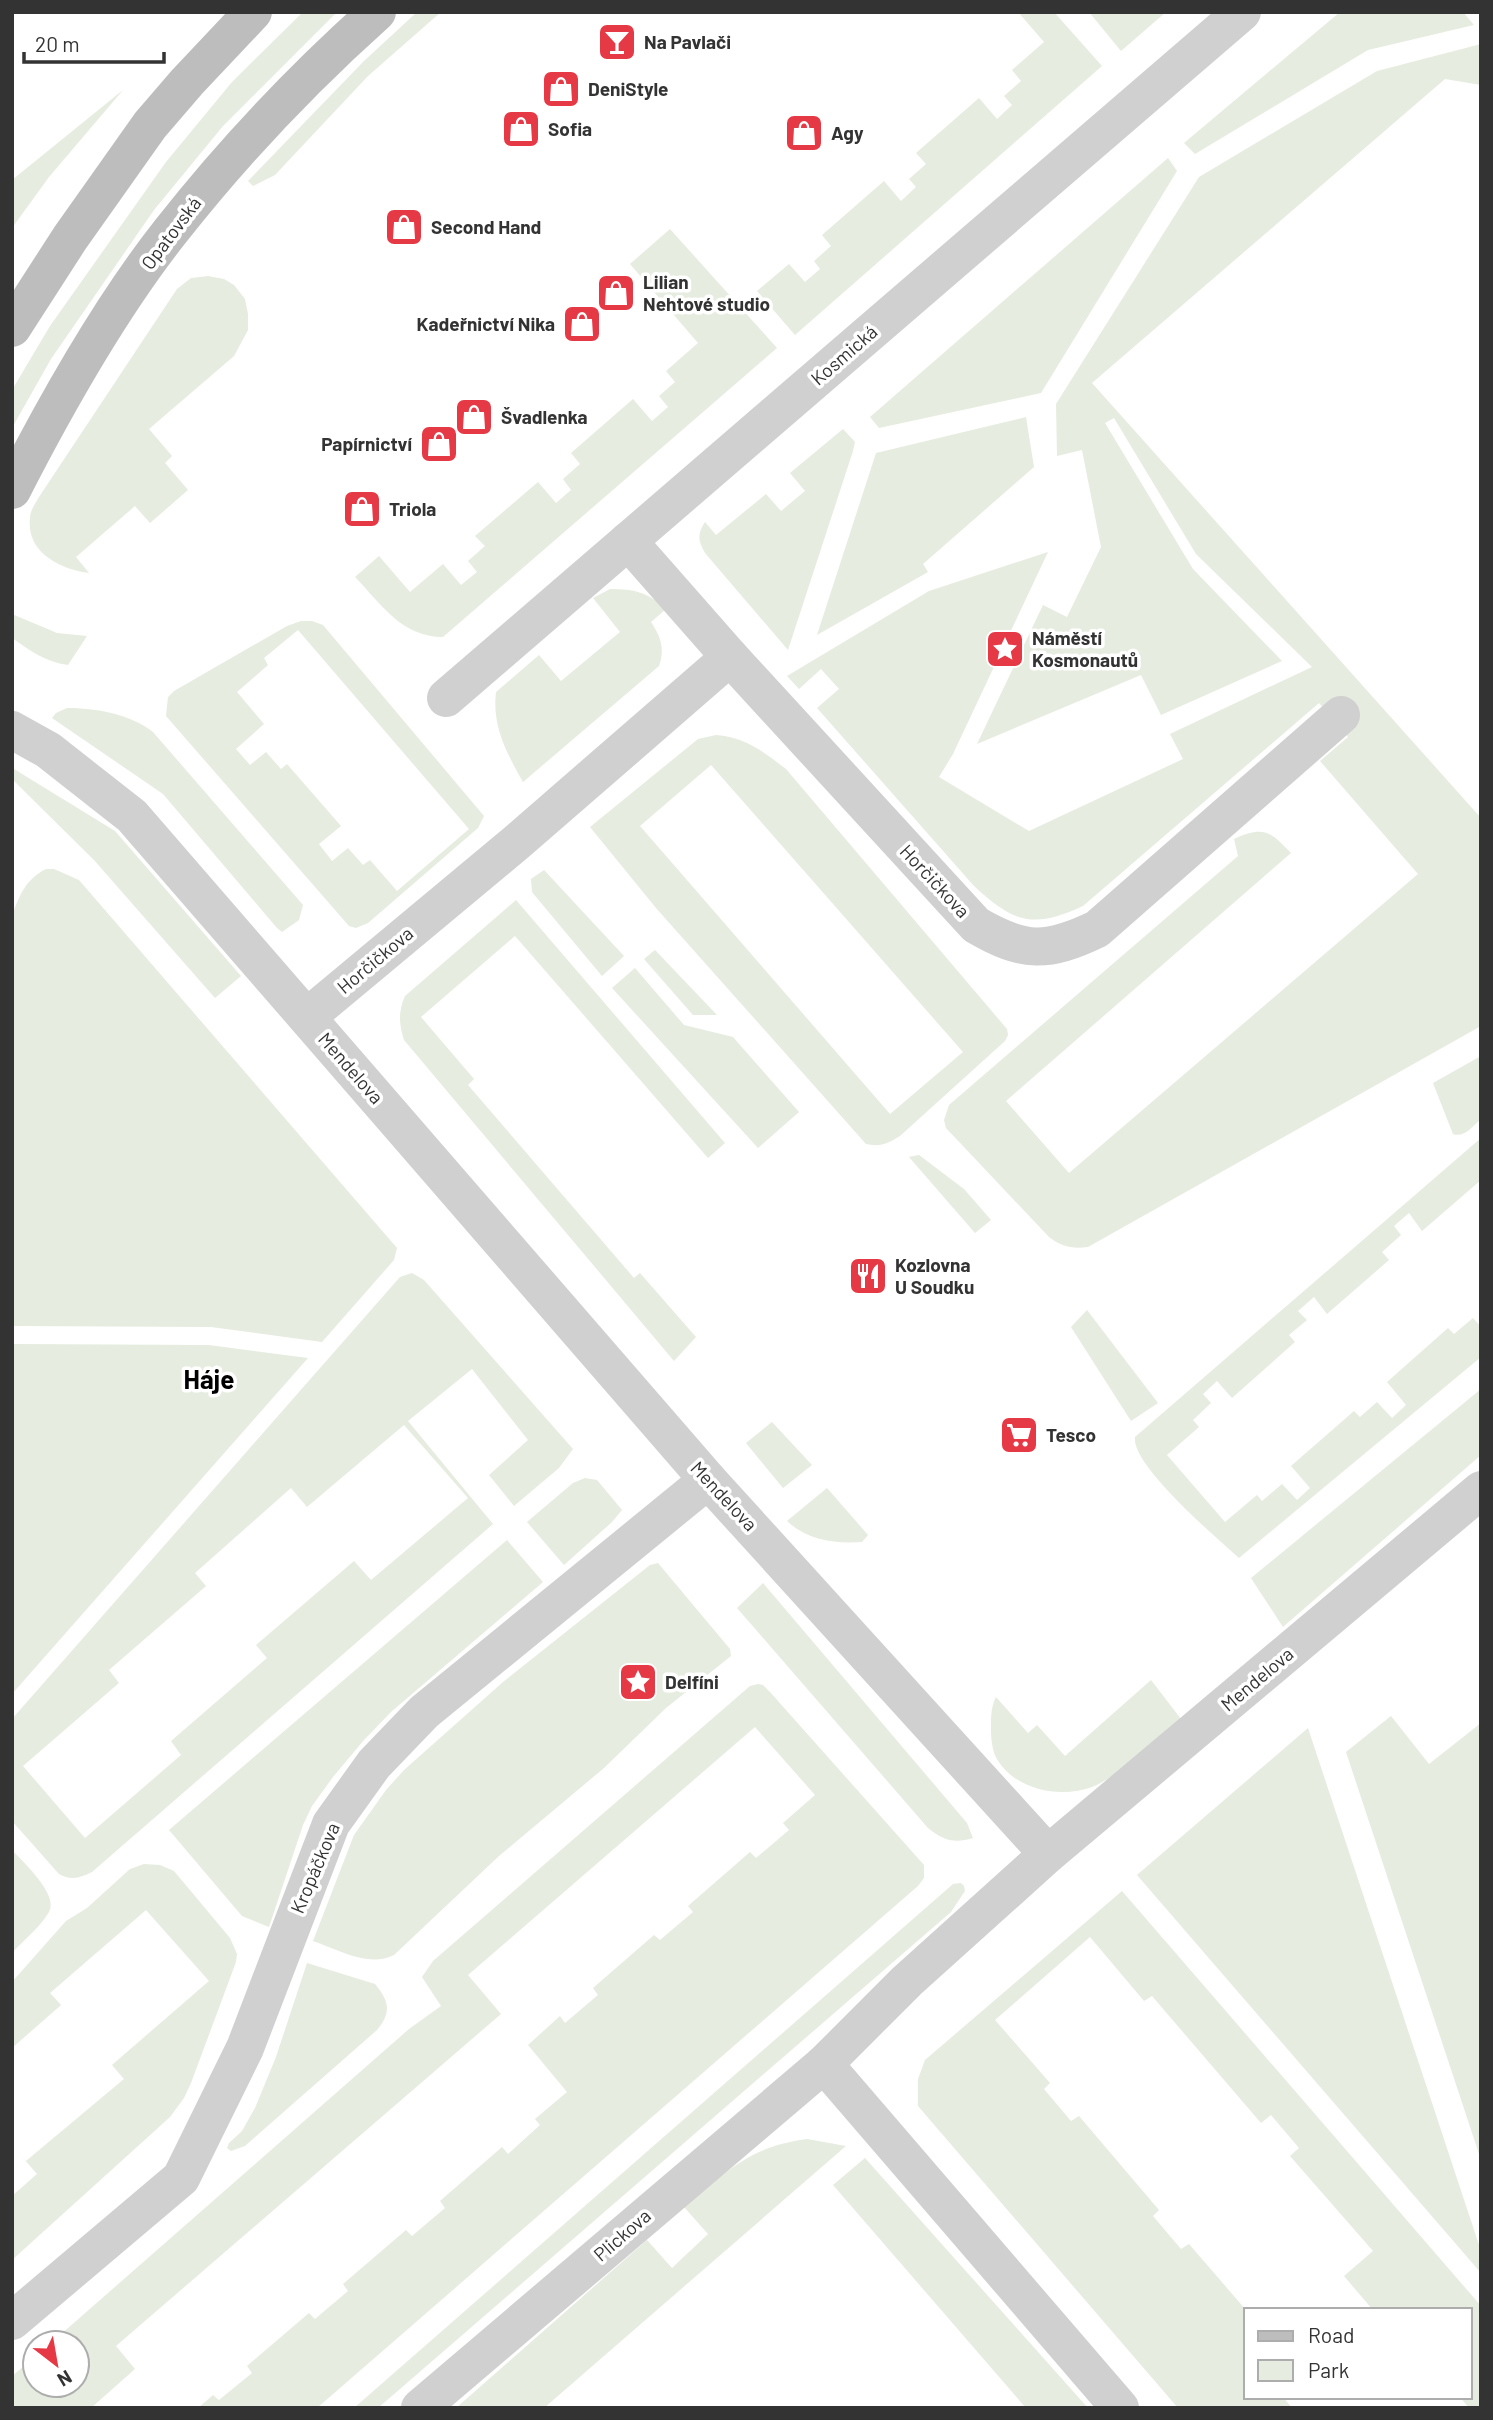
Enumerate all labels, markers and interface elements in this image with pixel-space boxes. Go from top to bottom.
scale bar [24,21,164,65]
bar icon: Na Pavlači [596,21,638,63]
place label: Na Pavlači [644,30,731,53]
text: 20 m [35,31,80,56]
shop icon: DeniStyle [540,68,582,110]
place label: DeniStyle [588,77,668,100]
shop icon: Sofia [500,108,542,150]
shop icon: Agy [783,112,825,154]
place label: Sofia [548,117,592,140]
place label: Agy [831,121,864,144]
street label: Opatovská [136,192,205,274]
shop icon: Second Hand [383,206,425,248]
place label: Second Hand [431,215,541,238]
place label: Lilian Nehtové studio [643,270,770,315]
shop icon: Lilian Nehtové studio [595,272,637,314]
shop icon: Kadeřnictví Nika [561,303,603,345]
place label: Kadeřnictví Nika [417,312,555,335]
street label: Kosmická [806,320,882,390]
shop icon: Švadlenka [453,396,495,438]
place label: Švadlenka [501,405,588,428]
shop icon: Papírnictví [418,423,460,465]
place label: Papírnictví [321,432,412,455]
shop icon: Triola [341,488,383,530]
place label: Triola [389,497,436,520]
place label: Náměstí Kosmonautů [1032,626,1138,671]
place icon: Náměstí Kosmonautů [984,628,1026,670]
street label: Horčičkova [896,839,975,922]
street label: Horčičkova [332,921,417,998]
street label: Mendelova [314,1027,389,1108]
place label: Kozlovna U Soudku [895,1253,974,1298]
restaurant icon: Kozlovna U Soudku [847,1255,889,1297]
district label: Háje [184,1363,234,1394]
supermarket icon: Tesco [998,1414,1040,1456]
place label: Tesco [1046,1423,1096,1446]
street label: Mendelova [686,1456,763,1535]
street label: Mendelova [1216,1642,1297,1715]
place icon: Delfíni [617,1661,659,1703]
place label: Delfíni [665,1670,719,1693]
street label: Kropáčkova [285,1819,344,1917]
street label: Plickova [588,2204,655,2266]
legend [1244,2308,1472,2399]
text: Road [1308,2322,1354,2347]
north arrow [21,2329,91,2399]
text: Park [1308,2357,1349,2382]
text: N [54,2366,76,2392]

